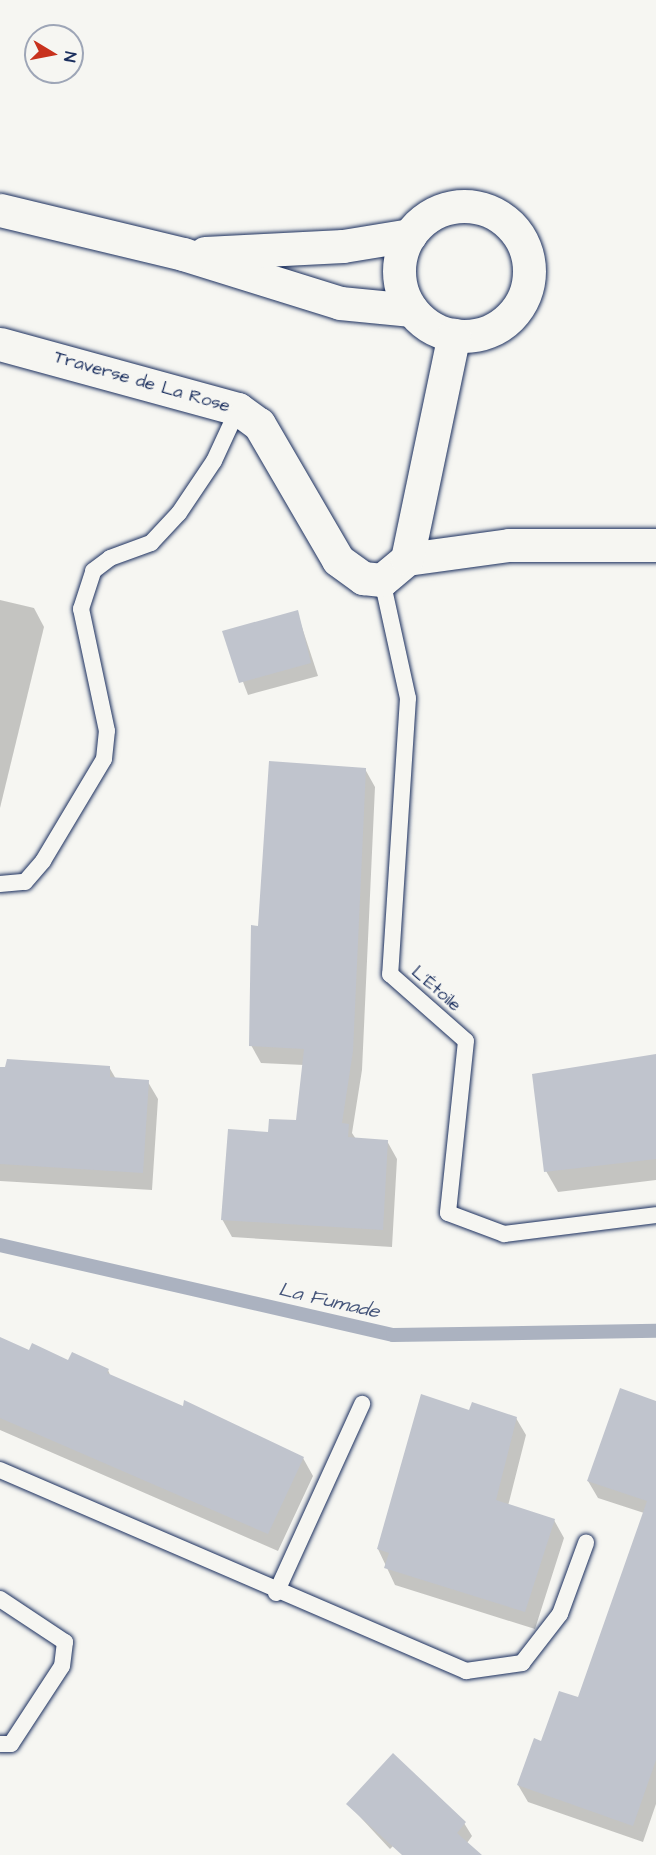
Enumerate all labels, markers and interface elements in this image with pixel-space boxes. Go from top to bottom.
north arrow [24,24,84,84]
text: N [58,50,81,64]
street label: Traverse de La Rose [52,347,232,417]
street label: L'Étoile [407,962,465,1016]
water label: La Fumade [276,1278,382,1324]

